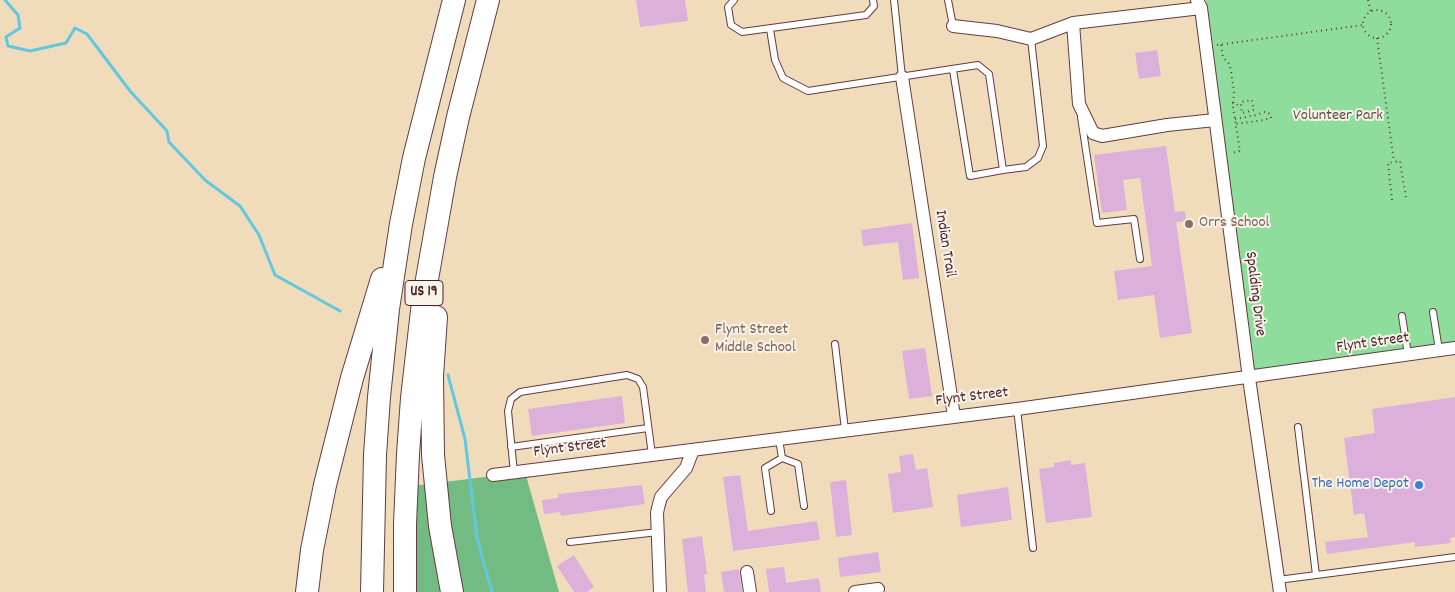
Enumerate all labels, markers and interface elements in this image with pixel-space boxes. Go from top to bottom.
park label: Volunteer Park [1293,107,1383,127]
street label: Indian Trail [929,209,959,279]
place label: Orrs School [1199,214,1269,234]
marker: Orrs School [1183,218,1195,230]
street label: Spalding Drive [1239,251,1269,337]
road number: US 19 [405,280,443,306]
place label: Flynt Street Middle School [715,321,796,359]
street label: Flynt Street [1335,329,1411,359]
marker: Flynt Street Middle School [699,334,711,346]
street label: Flynt Street [934,384,1010,412]
street label: Flynt Street [532,435,608,463]
place label: The Home Depot [1312,475,1409,495]
marker: The Home Depot [1413,479,1425,491]

